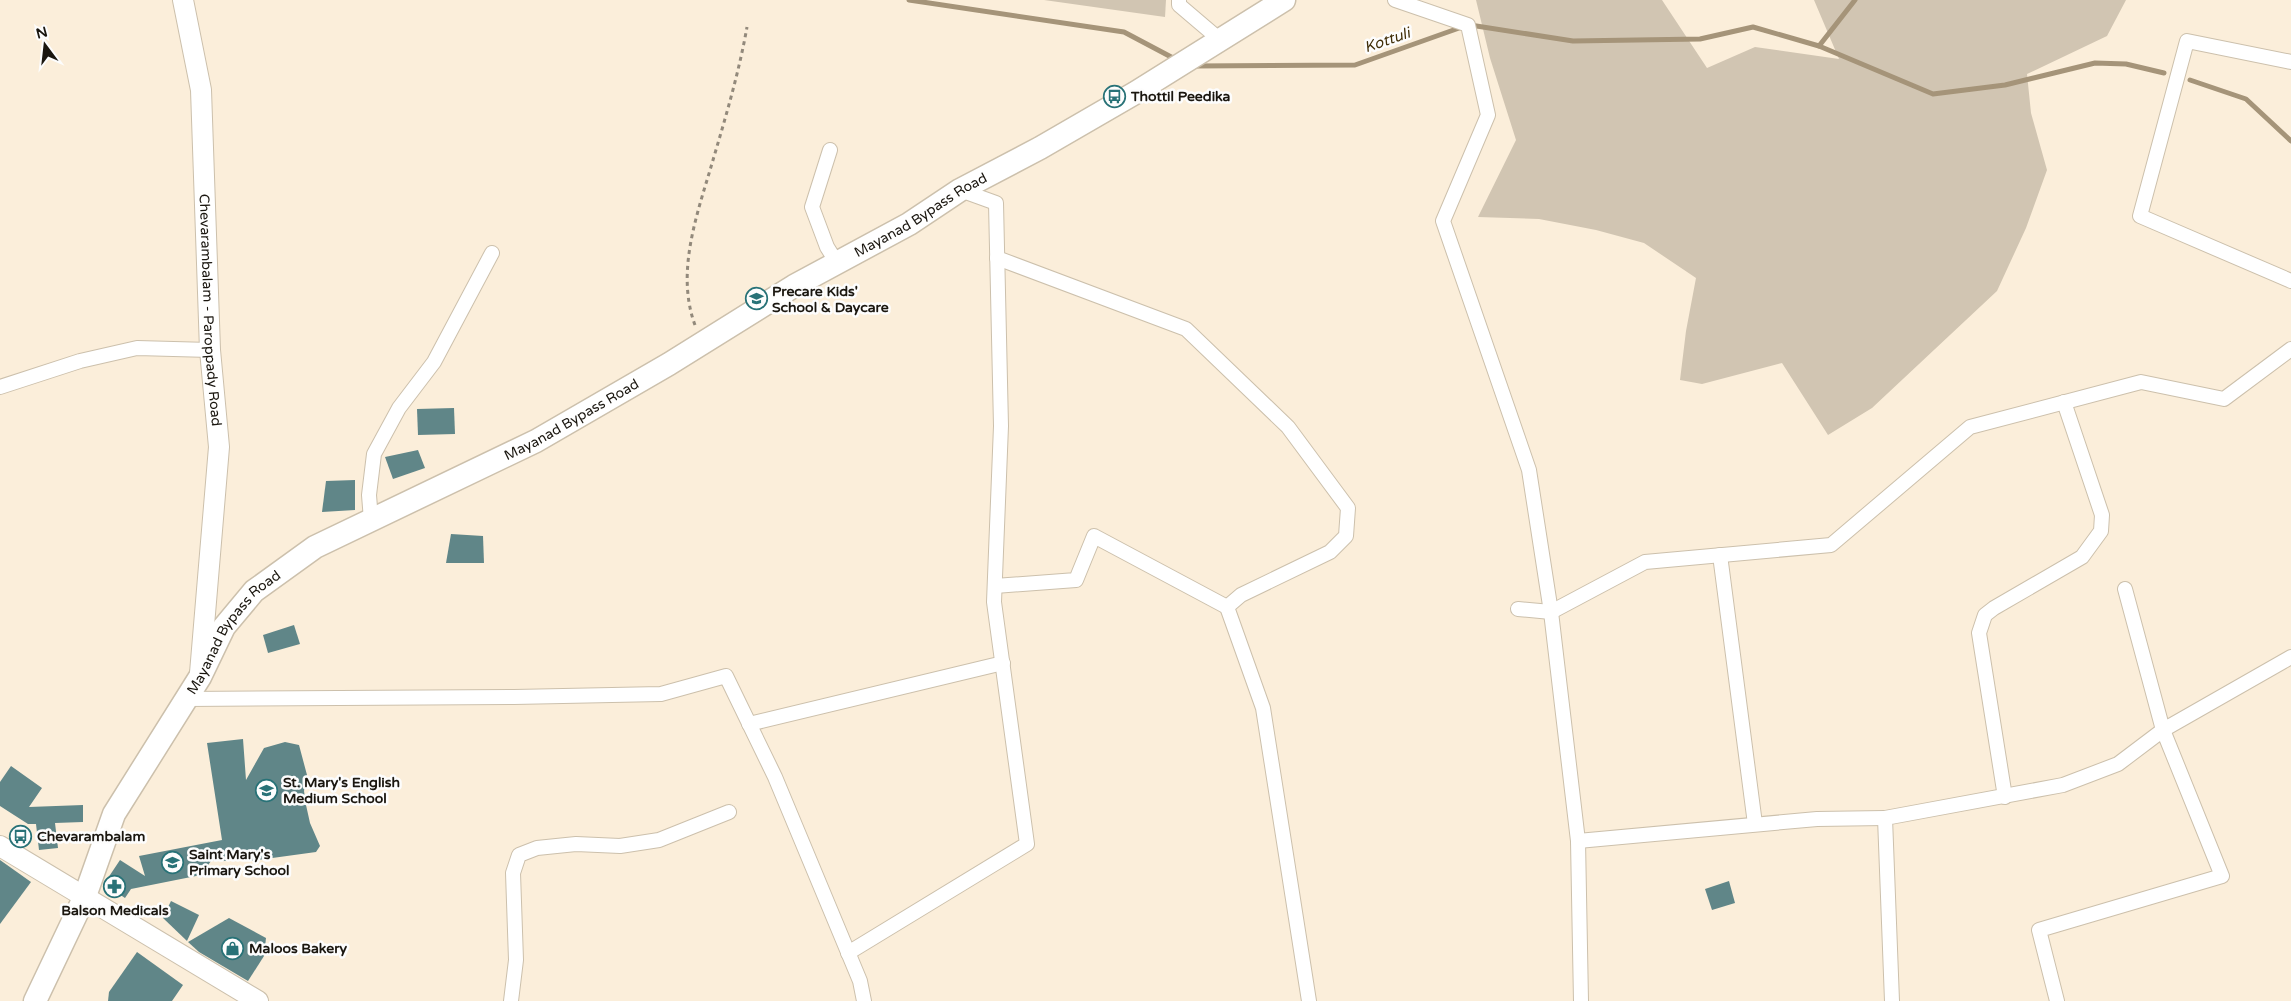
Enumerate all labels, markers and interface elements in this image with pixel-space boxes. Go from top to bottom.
north arrow [20,20,70,70]
text: N [34,23,49,43]
water label: Kottuli [1362,23,1414,56]
bus stop icon: Thottil Peedika [1103,84,1127,108]
place label: Thottil Peedika [1130,88,1231,105]
street label: Mayanad Bypass Road [851,169,990,261]
street label: Chevarambalam - Paroppady Road [196,193,225,427]
place label: Precare Kids' School & Daycare [772,283,889,316]
school or university icon: Precare Kids' School & Daycare [744,287,768,311]
street label: Mayanad Bypass Road [501,375,642,464]
street label: Mayanad Bypass Road [183,567,284,698]
place label: St. Mary's English Medium School [283,774,400,807]
school or university icon: St. Mary's English Medium School [255,778,279,802]
bus stop icon: Chevarambalam [9,824,33,848]
place label: Chevarambalam [37,828,145,845]
place label: Saint Mary's Primary School [189,846,290,879]
school or university icon: Saint Mary's Primary School [161,850,185,874]
pharmacy icon: Balson Medicals [103,875,127,899]
place label: Balson Medicals [61,902,169,919]
shop icon: Maloos Bakery [221,936,245,960]
place label: Maloos Bakery [249,940,348,957]

